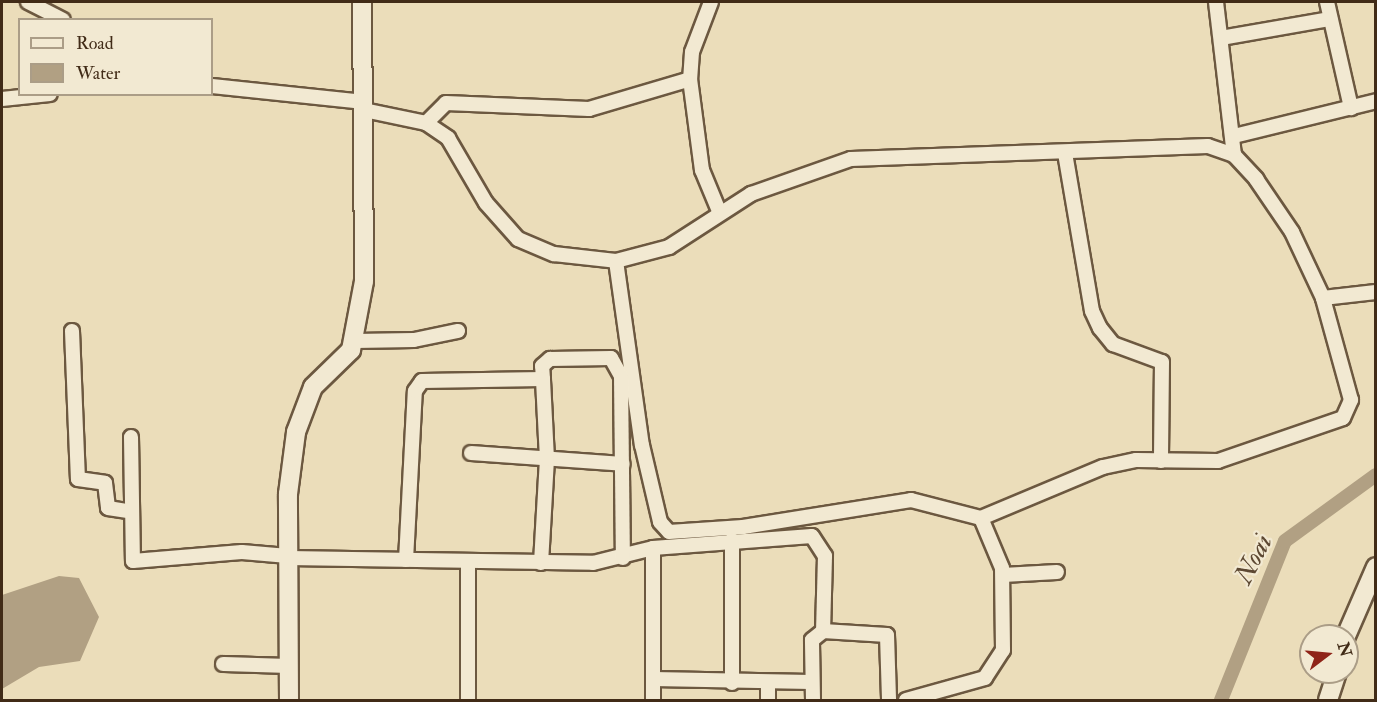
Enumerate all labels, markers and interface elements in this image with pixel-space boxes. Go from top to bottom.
legend [18,18,213,96]
text: Road [76,32,114,55]
text: Water [76,62,120,85]
water label: Noai [1227,529,1279,589]
north arrow [1299,624,1359,684]
text: N [1333,640,1356,659]

